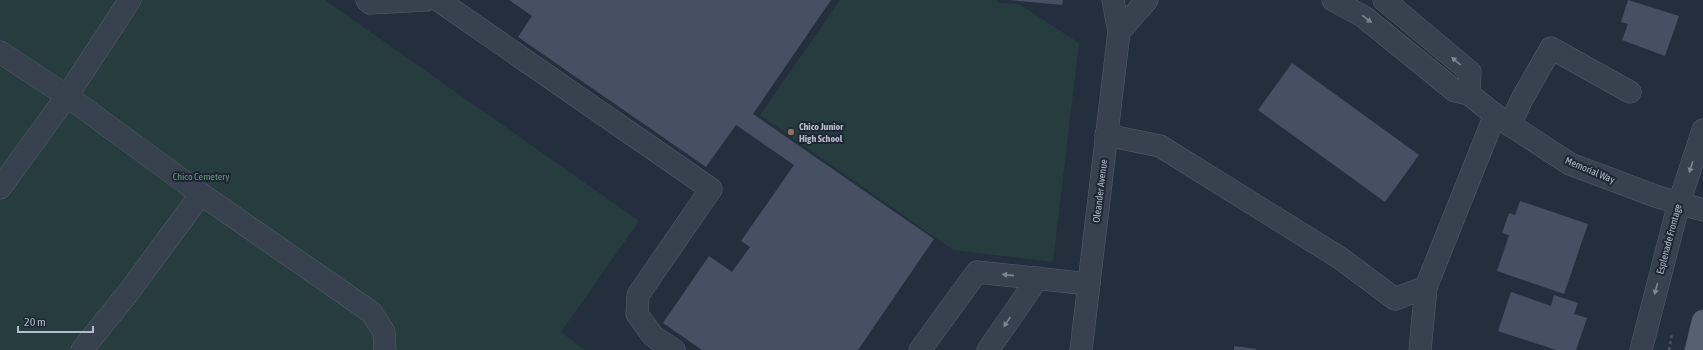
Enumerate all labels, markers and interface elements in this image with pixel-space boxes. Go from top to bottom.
one-way arrow [1361,15,1372,23]
one-way arrow [1452,57,1461,66]
place label: Chico Junior High School [799,121,844,144]
marker: Chico Junior High School [786,127,796,137]
street label: Memorial Way [1564,155,1616,185]
street label: Oleander Avenue [1091,158,1109,223]
one-way arrow [1688,161,1694,173]
park label: Chico Cemetery [173,171,229,182]
street label: Esplenade Frontage [1654,202,1684,275]
one-way arrow [1002,272,1014,279]
one-way arrow [1653,283,1659,295]
scale bar [18,308,93,334]
text: 20 m [24,315,46,329]
one-way arrow [1004,316,1011,328]

